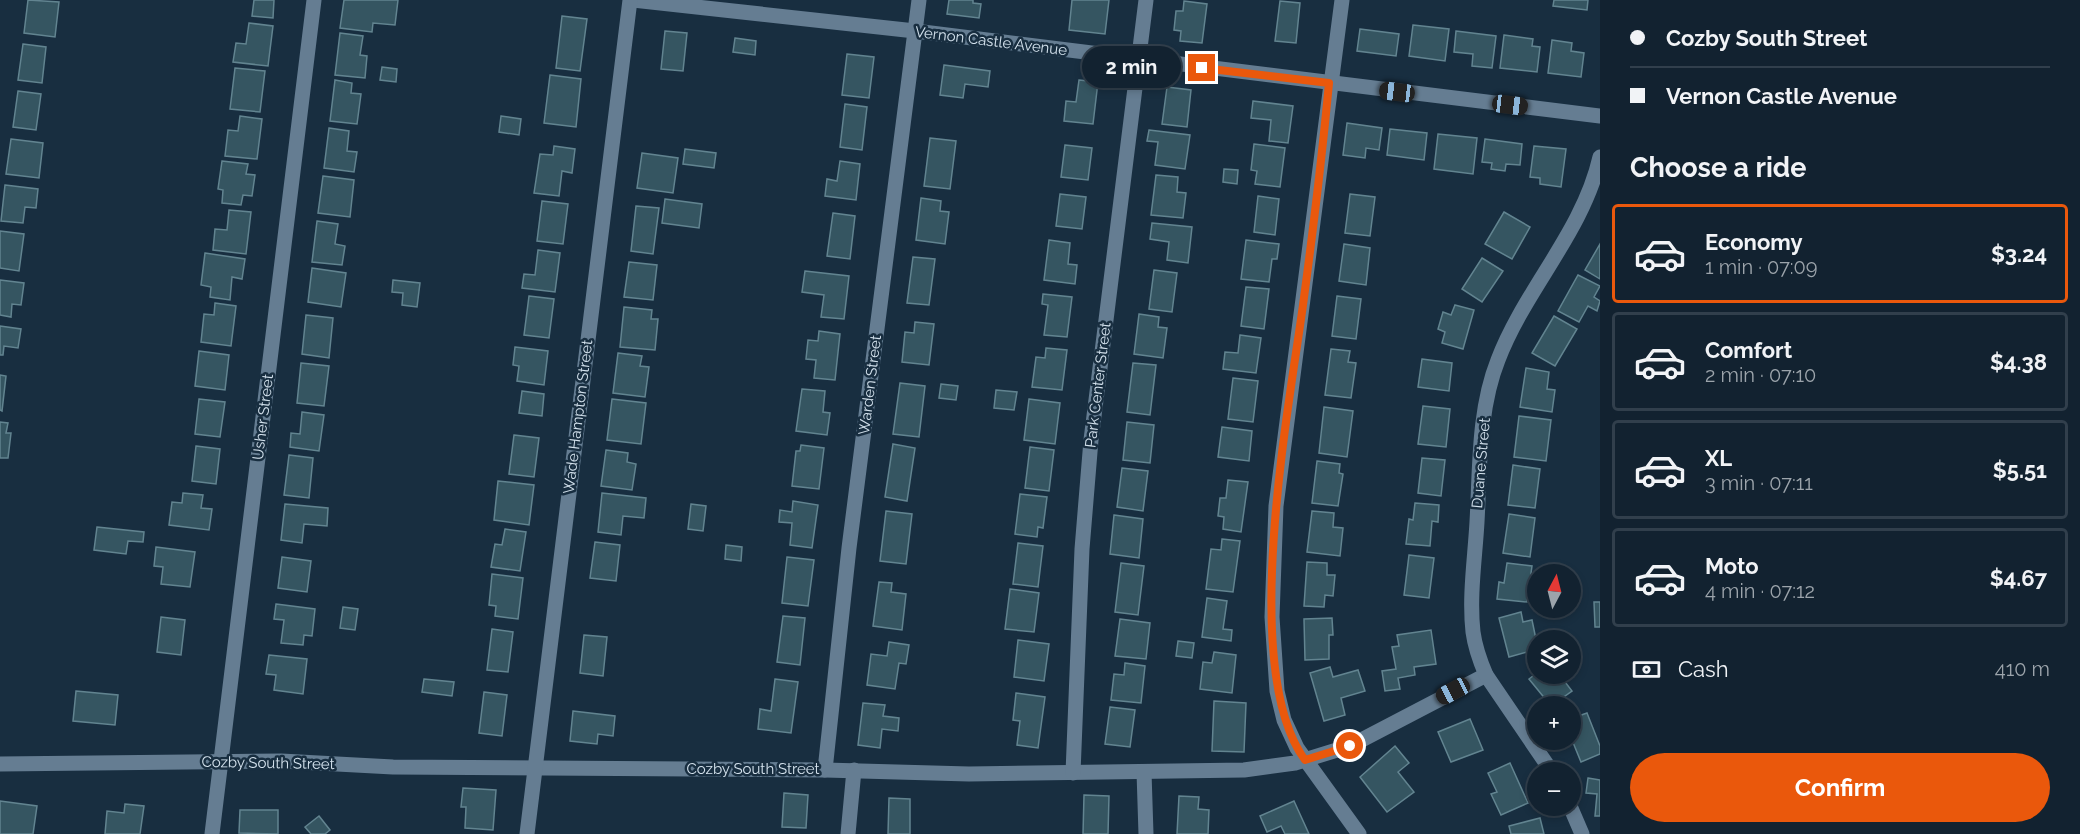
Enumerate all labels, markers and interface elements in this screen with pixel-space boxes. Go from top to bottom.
street label: Vernon Castle Avenue [914,23,1068,59]
text: Cozby South Street [1666,25,1868,51]
callout: 2 min [1082,47,1181,89]
route end [1188,54,1215,81]
text: 2 min [1106,55,1157,79]
car [1378,81,1416,103]
text: Vernon Castle Avenue [1666,83,1897,109]
car [1491,94,1529,116]
text: Choose a ride [1630,152,1806,183]
icon: car [1633,227,1687,281]
text: Economy [1705,229,1803,255]
text: $3.24 [1991,241,2047,267]
text: 1 min · 07:09 [1705,255,1818,279]
street label: Park Center Street [1081,321,1115,449]
street label: Warden Street [855,334,885,436]
icon: car [1633,335,1687,389]
text: Comfort [1705,337,1792,363]
street label: Wade Hampton Street [560,339,596,495]
text: $4.38 [1990,349,2047,375]
text: 2 min · 07:10 [1705,363,1816,387]
street label: Usher Street [249,373,277,461]
street label: Duane Street [1468,417,1494,509]
icon: car [1633,443,1687,497]
text: XL [1705,445,1732,471]
text: $5.51 [1993,457,2047,483]
text: 3 min · 07:11 [1705,471,1813,495]
icon: car [1633,551,1687,605]
text: Moto [1705,553,1759,579]
north arrow [1527,564,1581,618]
map controls [1527,564,1581,816]
text: $4.67 [1990,565,2047,591]
text: 4 min · 07:12 [1705,579,1815,603]
button: layers [1527,630,1581,684]
icon: cash [1630,653,1663,686]
text: Cash [1678,656,1729,682]
text: 410 m [1995,657,2050,681]
car [1433,675,1473,707]
button: + [1527,696,1581,750]
route start [1336,732,1363,759]
street label: Cozby South Street [201,753,335,773]
button: Confirm [1630,753,2050,822]
street label: Cozby South Street [686,760,820,778]
button: − [1527,762,1581,816]

